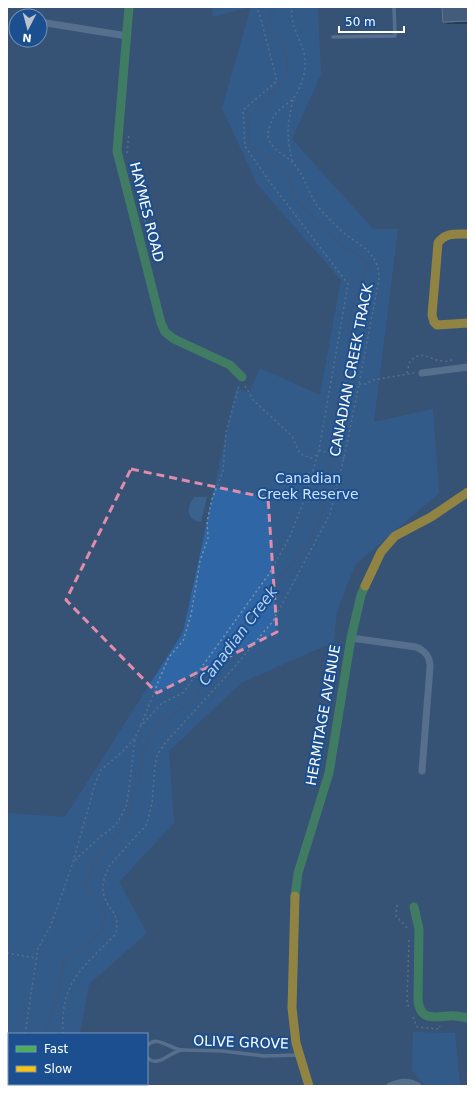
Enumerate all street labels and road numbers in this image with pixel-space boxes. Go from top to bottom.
street label: HAYMES ROAD [127,160,167,264]
street label: CANADIAN CREEK TRACK [326,281,376,458]
street label: HERMITAGE AVENUE [303,643,343,787]
street label: OLIVE GROVE [193,1032,289,1052]

